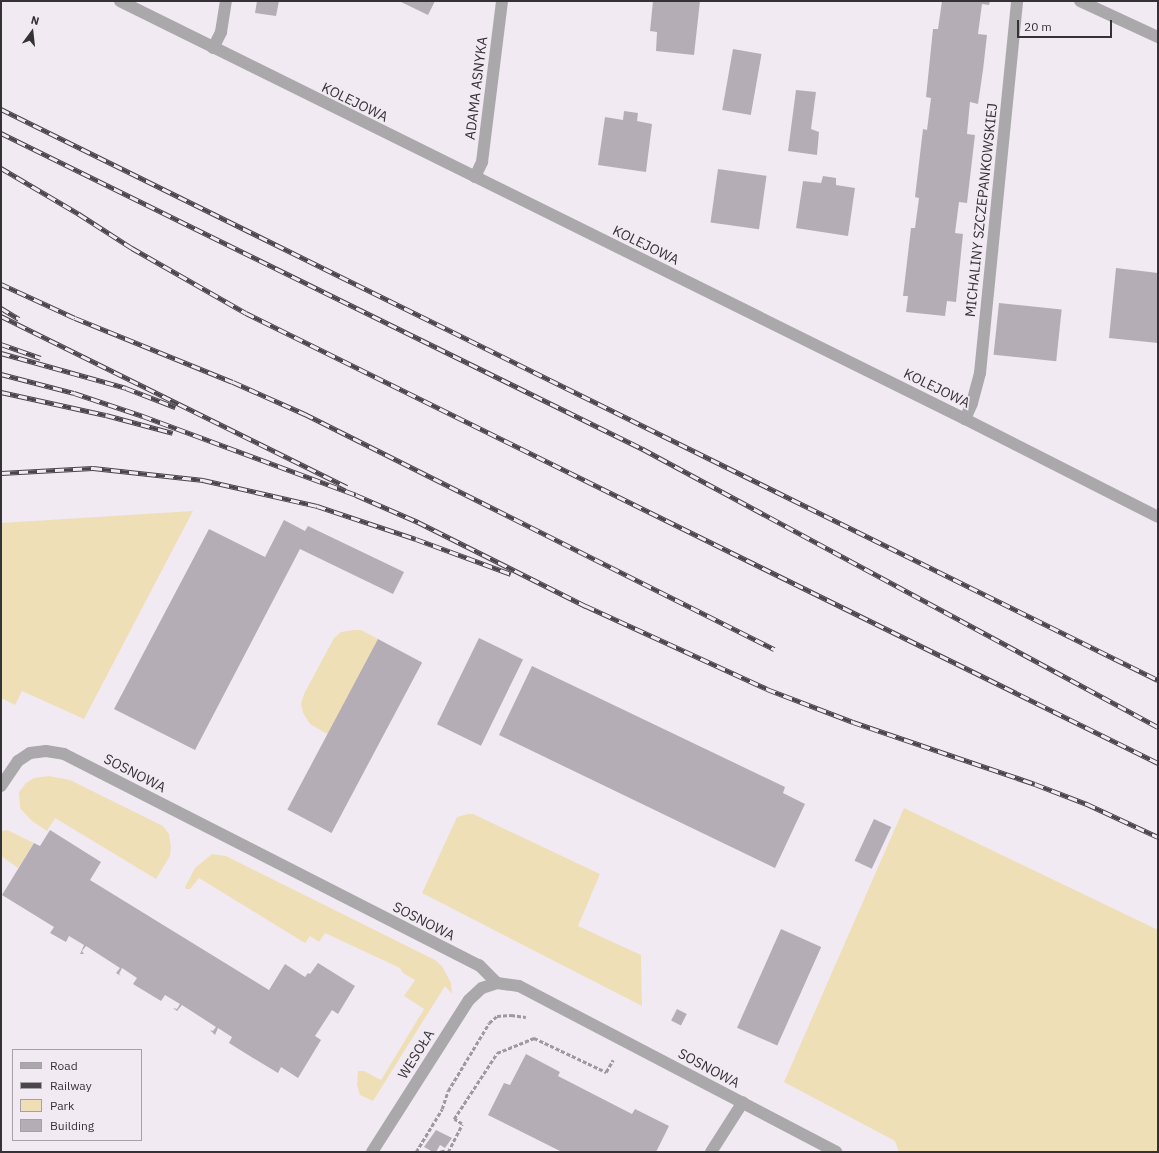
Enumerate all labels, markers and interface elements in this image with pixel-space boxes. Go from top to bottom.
north arrow [12,12,52,52]
scale bar [1019,12,1114,38]
text: N [29,13,41,28]
text: 20 m [1024,19,1052,34]
street label: ADAMA ASNYKA [461,35,491,141]
street label: KOLEJOWA [319,79,391,125]
street label: MICHALINY SZCZEPANKOWSKIEJ [961,102,1001,318]
street label: KOLEJOWA [610,222,682,268]
street label: KOLEJOWA [901,365,973,411]
street label: SOSNOWA [101,750,169,796]
street label: SOSNOWA [390,898,458,944]
street label: WESOŁA [394,1026,438,1082]
street label: SOSNOWA [675,1045,743,1091]
legend [12,1049,142,1141]
text: Road [50,1058,78,1073]
text: Railway [50,1078,92,1093]
text: Park [50,1098,74,1113]
text: Building [50,1118,94,1133]

